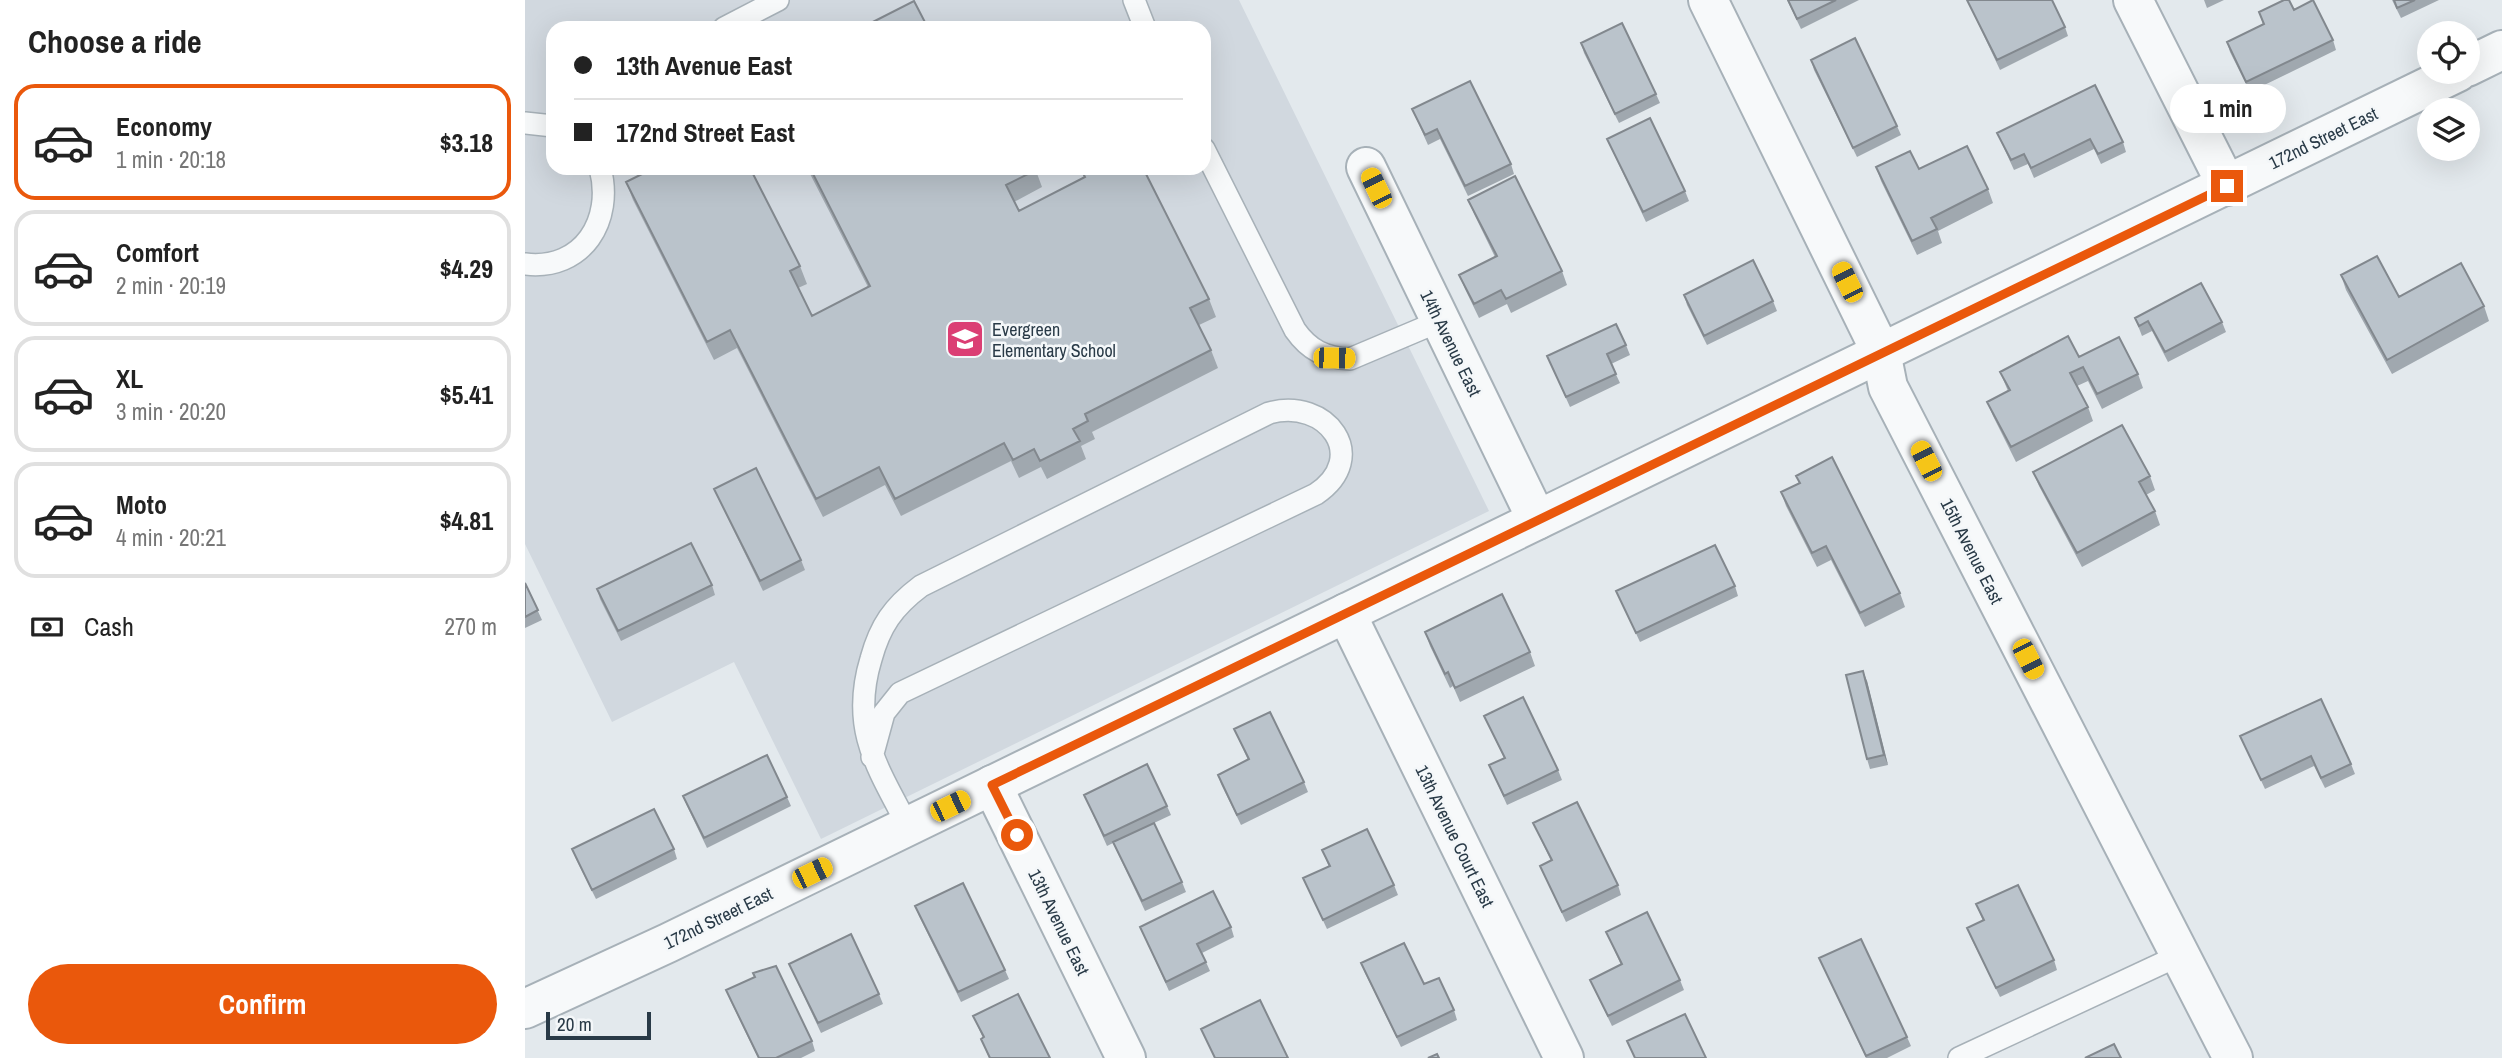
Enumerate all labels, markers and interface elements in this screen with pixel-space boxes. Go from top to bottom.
text: Choose a ride [28,20,202,63]
map controls [2417,21,2480,161]
button: locate [2417,21,2480,84]
text: 13th Avenue East [616,48,792,83]
callout: 1 min [2169,85,2285,134]
text: 1 min [2203,93,2253,124]
button: layers [2417,98,2480,161]
street label: 172nd Street East [2264,101,2382,175]
text: Economy [116,109,212,144]
icon: car [32,111,95,174]
text: 172nd Street East [616,115,795,150]
text: $3.18 [440,125,493,160]
text: 1 min · 20:18 [116,144,226,175]
car [1358,165,1395,211]
route end [2211,170,2243,202]
text: Comfort [116,235,199,270]
icon: car [32,237,95,300]
text: $4.29 [440,251,493,286]
car [1829,259,1866,305]
text: 2 min · 20:19 [116,270,226,301]
street label: 14th Avenue East [1414,286,1488,400]
place label: Evergreen Elementary School [992,317,1116,363]
school or university icon: Evergreen Elementary School [944,318,986,360]
car [1313,347,1356,369]
text: XL [116,361,143,396]
icon: car [32,363,95,426]
text: $5.41 [440,377,493,412]
text: 3 min · 20:20 [116,396,226,427]
car [1908,438,1945,484]
text: Moto [116,487,167,522]
icon: car [32,489,95,552]
street label: 15th Avenue East [1935,494,2009,608]
text: $4.81 [440,503,493,538]
text: 4 min · 20:21 [116,522,226,553]
icon: cash [28,608,66,646]
text: Cash [84,609,134,644]
text: 270 m [445,611,497,642]
car [2010,636,2047,682]
street label: 13th Avenue Court East [1410,761,1500,911]
car [927,787,974,825]
route start [1001,819,1033,851]
car [789,854,836,892]
street label: 13th Avenue East [1022,865,1096,979]
street label: 172nd Street East [659,881,777,955]
button: Confirm [28,964,497,1044]
scale bar [546,1009,651,1041]
text: 20 m [557,1011,592,1037]

